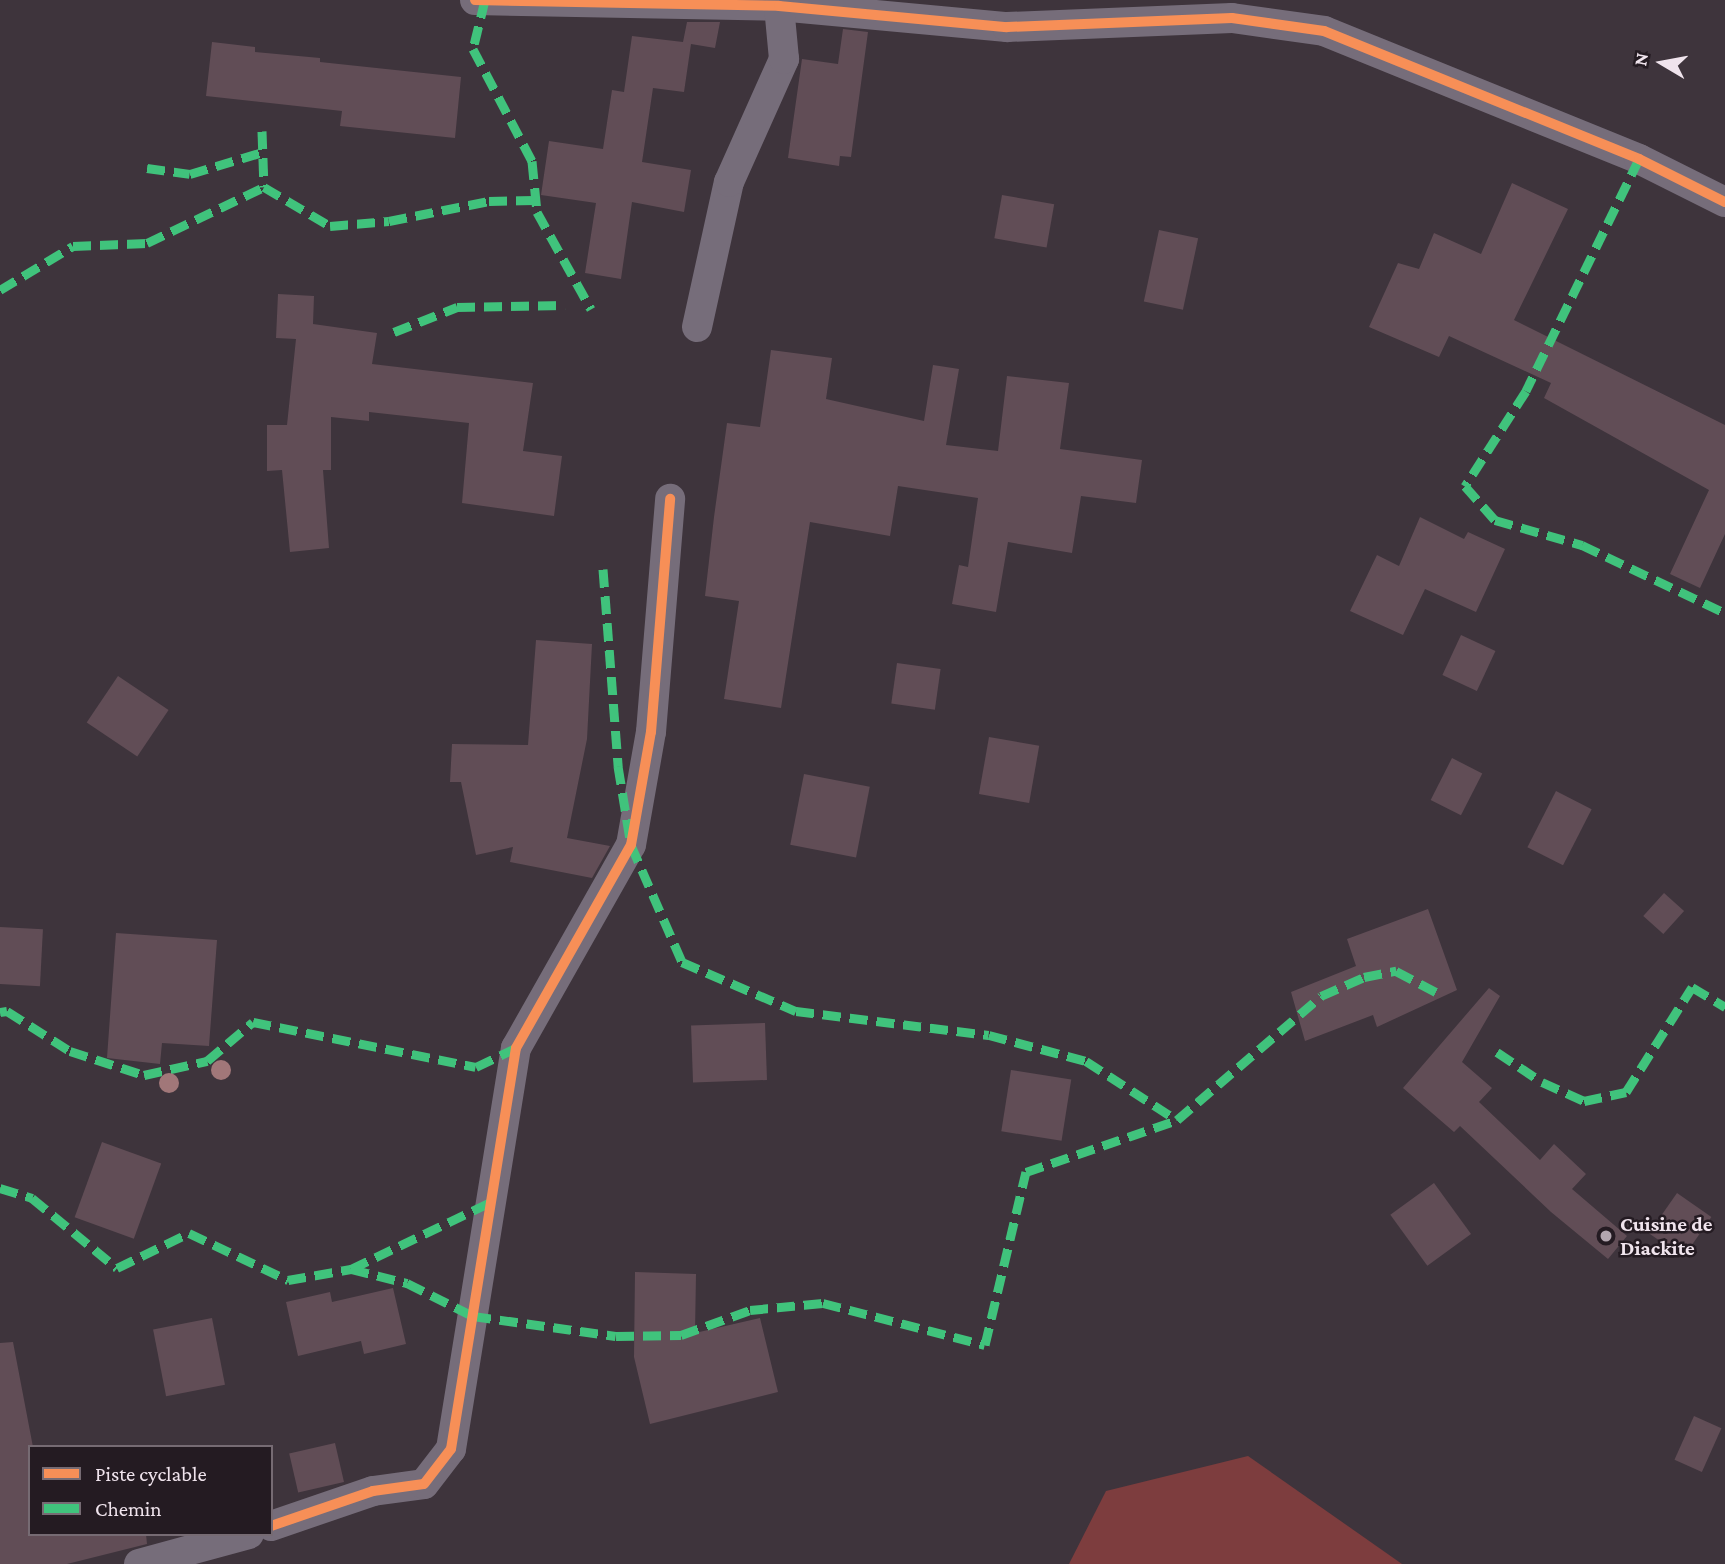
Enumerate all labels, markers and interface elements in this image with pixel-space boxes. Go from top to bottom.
north arrow [1627,28,1697,98]
text: N [1629,51,1652,67]
place label: Cuisine de Diackite [1620,1211,1712,1261]
marker: Cuisine de Diackite [1598,1228,1614,1244]
legend [28,1445,273,1536]
text: Piste cyclable [95,1462,207,1486]
text: Chemin [95,1497,162,1521]

